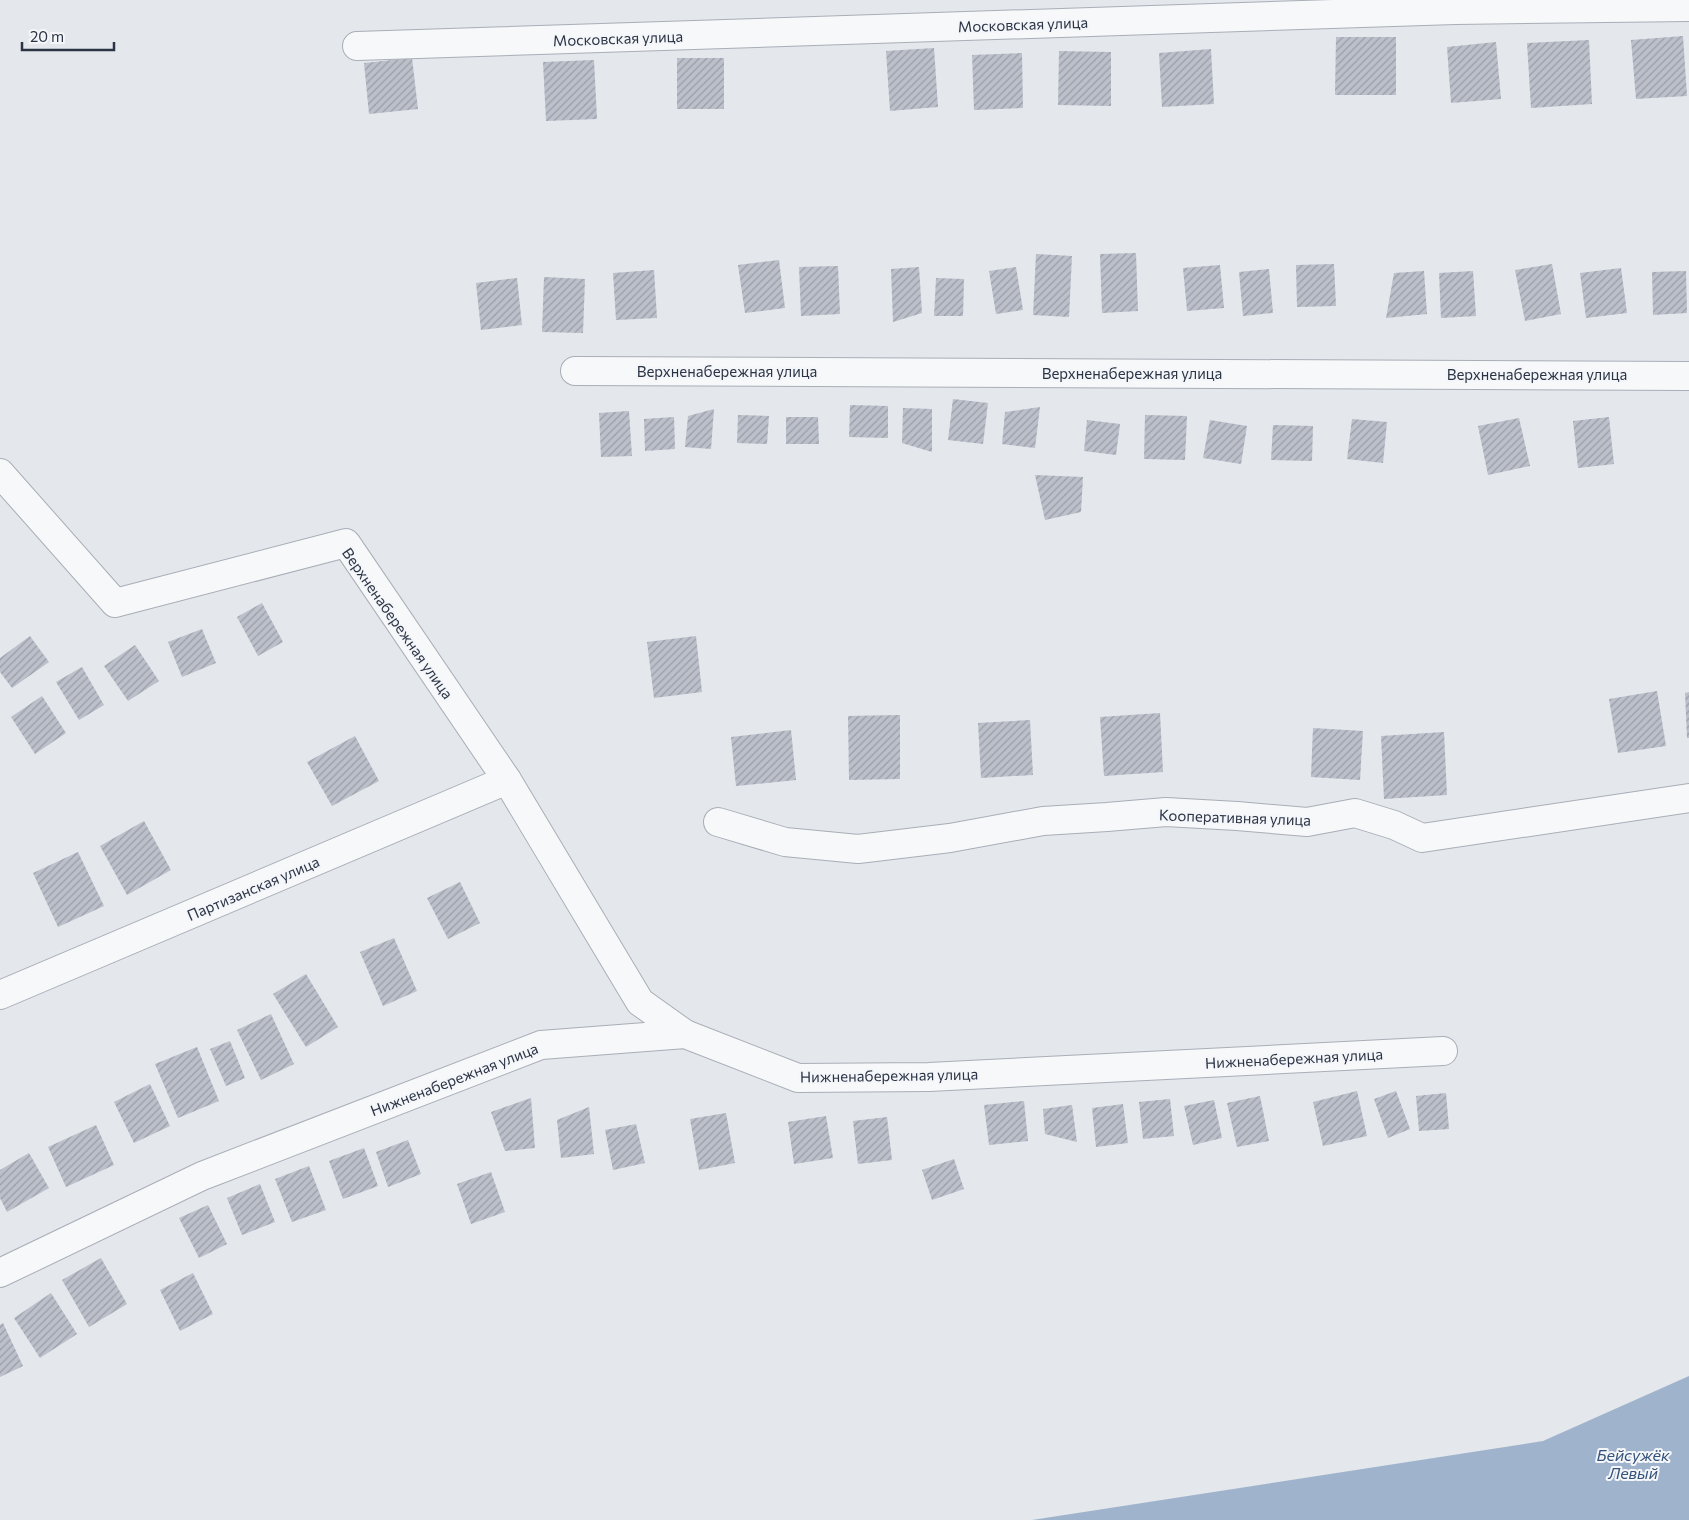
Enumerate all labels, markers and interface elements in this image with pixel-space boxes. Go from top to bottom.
street label: Московская улица [958,13,1088,35]
scale bar [22,20,115,52]
text: 20 m [30,27,64,45]
street label: Московская улица [553,27,683,49]
street label: Верхненабережная улица [637,362,817,380]
street label: Верхненабережная улица [1042,364,1222,382]
street label: Верхненабережная улица [1447,365,1627,383]
street label: Верхненабережная улица [339,544,457,702]
street label: Кооперативная улица [1159,805,1311,829]
street label: Партизанская улица [184,852,322,924]
street label: Нижненабережная улица [368,1039,540,1119]
street label: Нижненабережная улица [1205,1044,1383,1072]
street label: Нижненабережная улица [800,1064,978,1086]
water label: Бейсужёк Левый [1596,1445,1670,1482]

